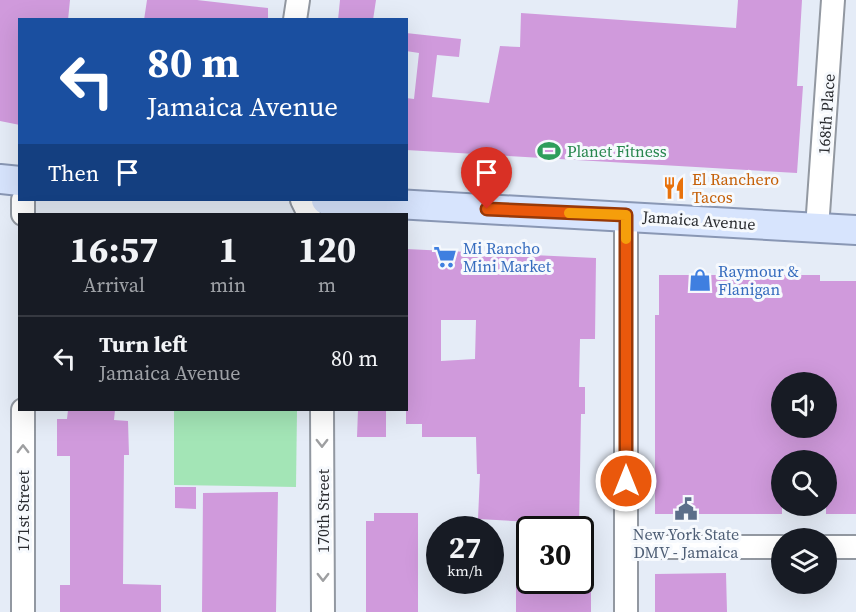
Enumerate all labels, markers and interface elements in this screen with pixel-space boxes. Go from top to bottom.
text: 80 m [147,33,240,91]
icon: left [48,42,126,120]
street label: 168th Place [812,73,840,155]
text: Jamaica Avenue [147,88,338,125]
sports icon: Planet Fitness [536,138,562,164]
place label: Planet Fitness [567,140,667,162]
pin [461,147,512,209]
icon: arrive [111,156,144,189]
icon: arrive [470,156,503,189]
text: Then [48,158,99,188]
place label: El Ranchero Tacos [692,168,779,208]
restaurant icon: El Ranchero Tacos [661,175,687,201]
street label: Jamaica Avenue [641,205,756,235]
text: 16:57 [70,225,158,274]
text: 1 [218,225,238,274]
text: 120 [298,225,356,274]
place label: Mi Rancho Mini Market [463,237,552,277]
supermarket icon: Mi Rancho Mini Market [432,244,458,270]
place label: Raymour & Flanigan [718,260,799,300]
shop icon: Raymour & Flanigan [687,267,713,293]
text: Arrival [83,271,145,299]
text: min [210,271,246,299]
text: m [318,271,336,299]
text: Turn left [99,329,187,359]
icon: left [48,342,81,375]
text: 80 m [331,343,378,373]
text: Jamaica Avenue [99,359,240,387]
map controls [771,372,837,594]
button: sound [771,372,837,438]
one-way arrow [316,438,328,447]
one-way arrow [17,444,29,453]
position arrow [594,449,658,513]
button: search [771,450,837,516]
street label: 170th Street [312,468,334,553]
street label: 171st Street [12,470,34,552]
public building icon: New York State DMV - Jamaica [673,496,699,522]
speed limit sign: 30 [516,516,594,594]
place label: New York State DMV - Jamaica [633,523,739,563]
text: 27 [449,527,481,568]
button: layers [771,528,837,594]
text: km/h [447,560,483,581]
one-way arrow [317,572,329,581]

